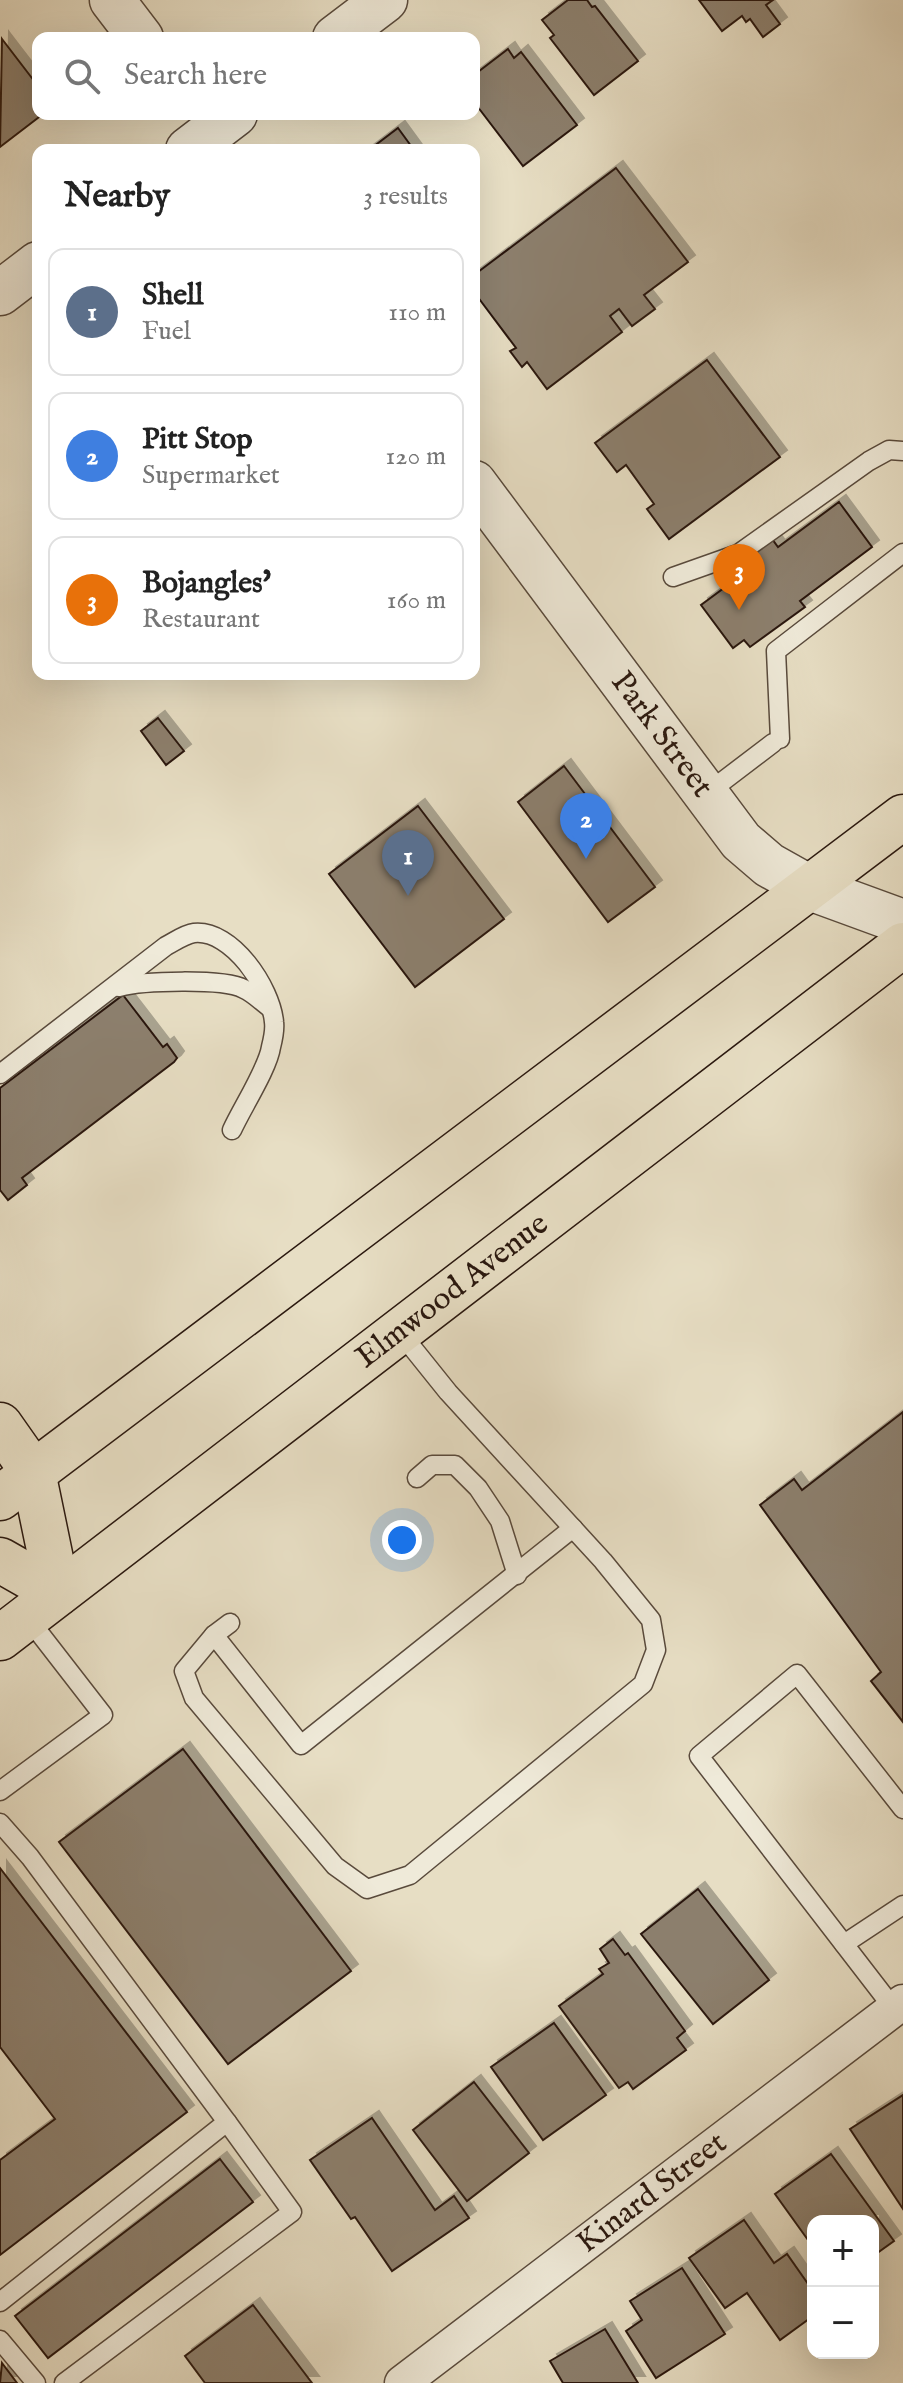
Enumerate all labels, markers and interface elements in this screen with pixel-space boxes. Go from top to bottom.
search box [32,32,480,120]
icon: search [60,54,104,98]
text: Search here [124,57,267,95]
text: Nearby [64,175,170,218]
text: 3 results [363,180,448,213]
text: Shell [142,277,203,315]
text: 1 [87,296,97,329]
text: 110 m [388,296,446,329]
text: Fuel [142,315,191,348]
text: Pitt Stop [142,421,252,459]
text: 2 [86,440,98,473]
text: 120 m [386,440,446,473]
text: Supermarket [142,459,280,492]
pin: 3 [713,544,765,610]
text: Bojangles' [142,565,271,603]
text: 3 [87,584,97,617]
text: 160 m [387,584,446,617]
text: Restaurant [142,603,260,636]
street label: Park Street [601,663,722,806]
pin: 2 [560,793,612,859]
pin: 1 [382,830,434,896]
street label: Elmwood Avenue [348,1204,557,1378]
your location [382,1520,422,1560]
street label: Kinard Street [569,2123,735,2263]
map controls [807,2215,879,2359]
button: + [807,2215,879,2287]
button: − [807,2287,879,2359]

